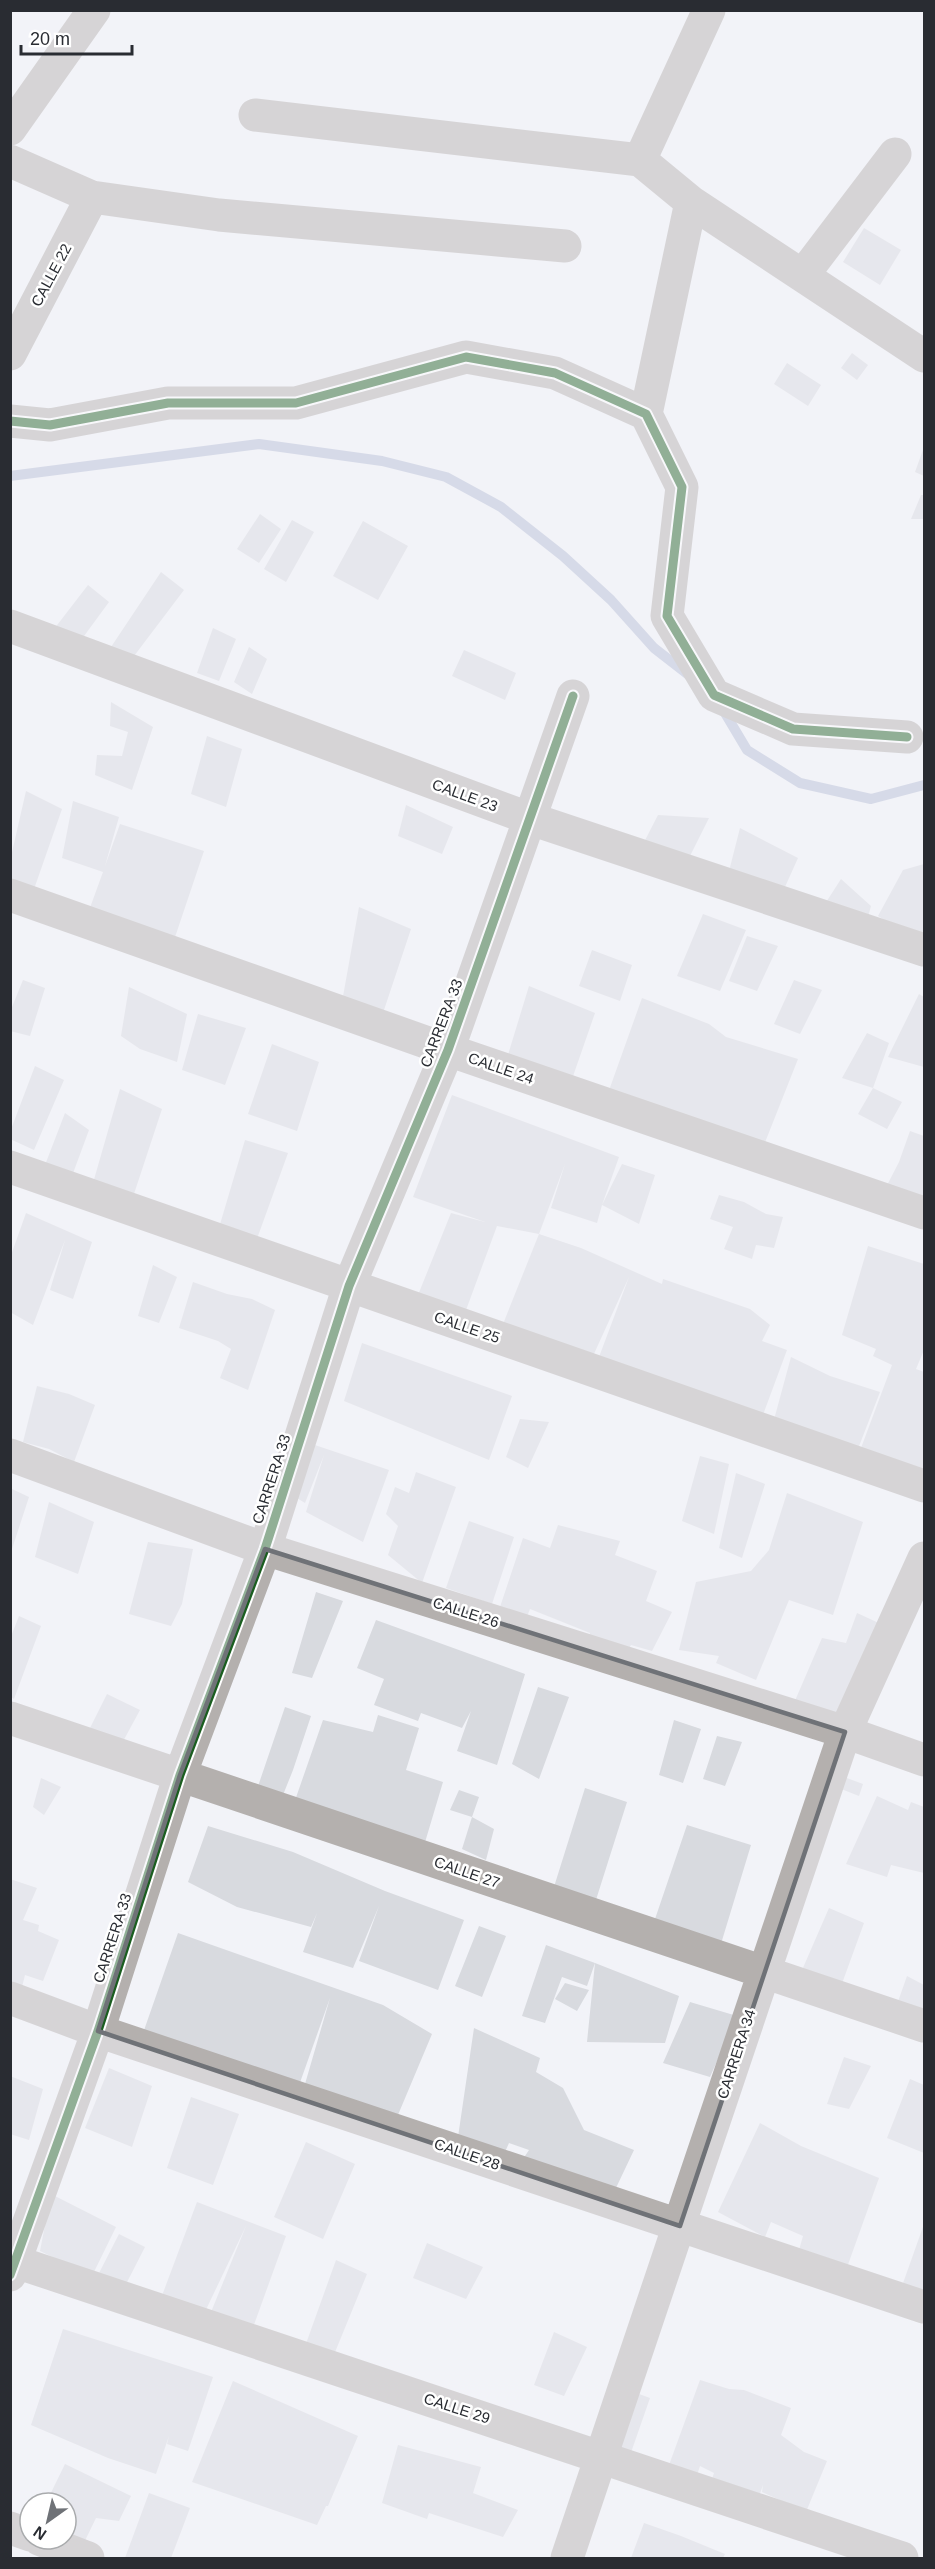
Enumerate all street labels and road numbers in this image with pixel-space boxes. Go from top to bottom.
street label: CALLE 22 [27,241,75,309]
street label: CALLE 23 [430,775,500,815]
street label: CARRERA 33 [416,976,466,1070]
street label: CALLE 24 [466,1049,536,1087]
street label: CALLE 25 [432,1308,502,1346]
street label: CARRERA 33 [248,1432,294,1526]
street label: CALLE 26 [431,1593,501,1631]
street label: CALLE 27 [432,1853,502,1891]
street label: CARRERA 33 [89,1891,135,1985]
street label: CARRERA 34 [713,2007,759,2101]
street label: CALLE 28 [432,2135,502,2173]
street label: CALLE 29 [422,2389,492,2427]

